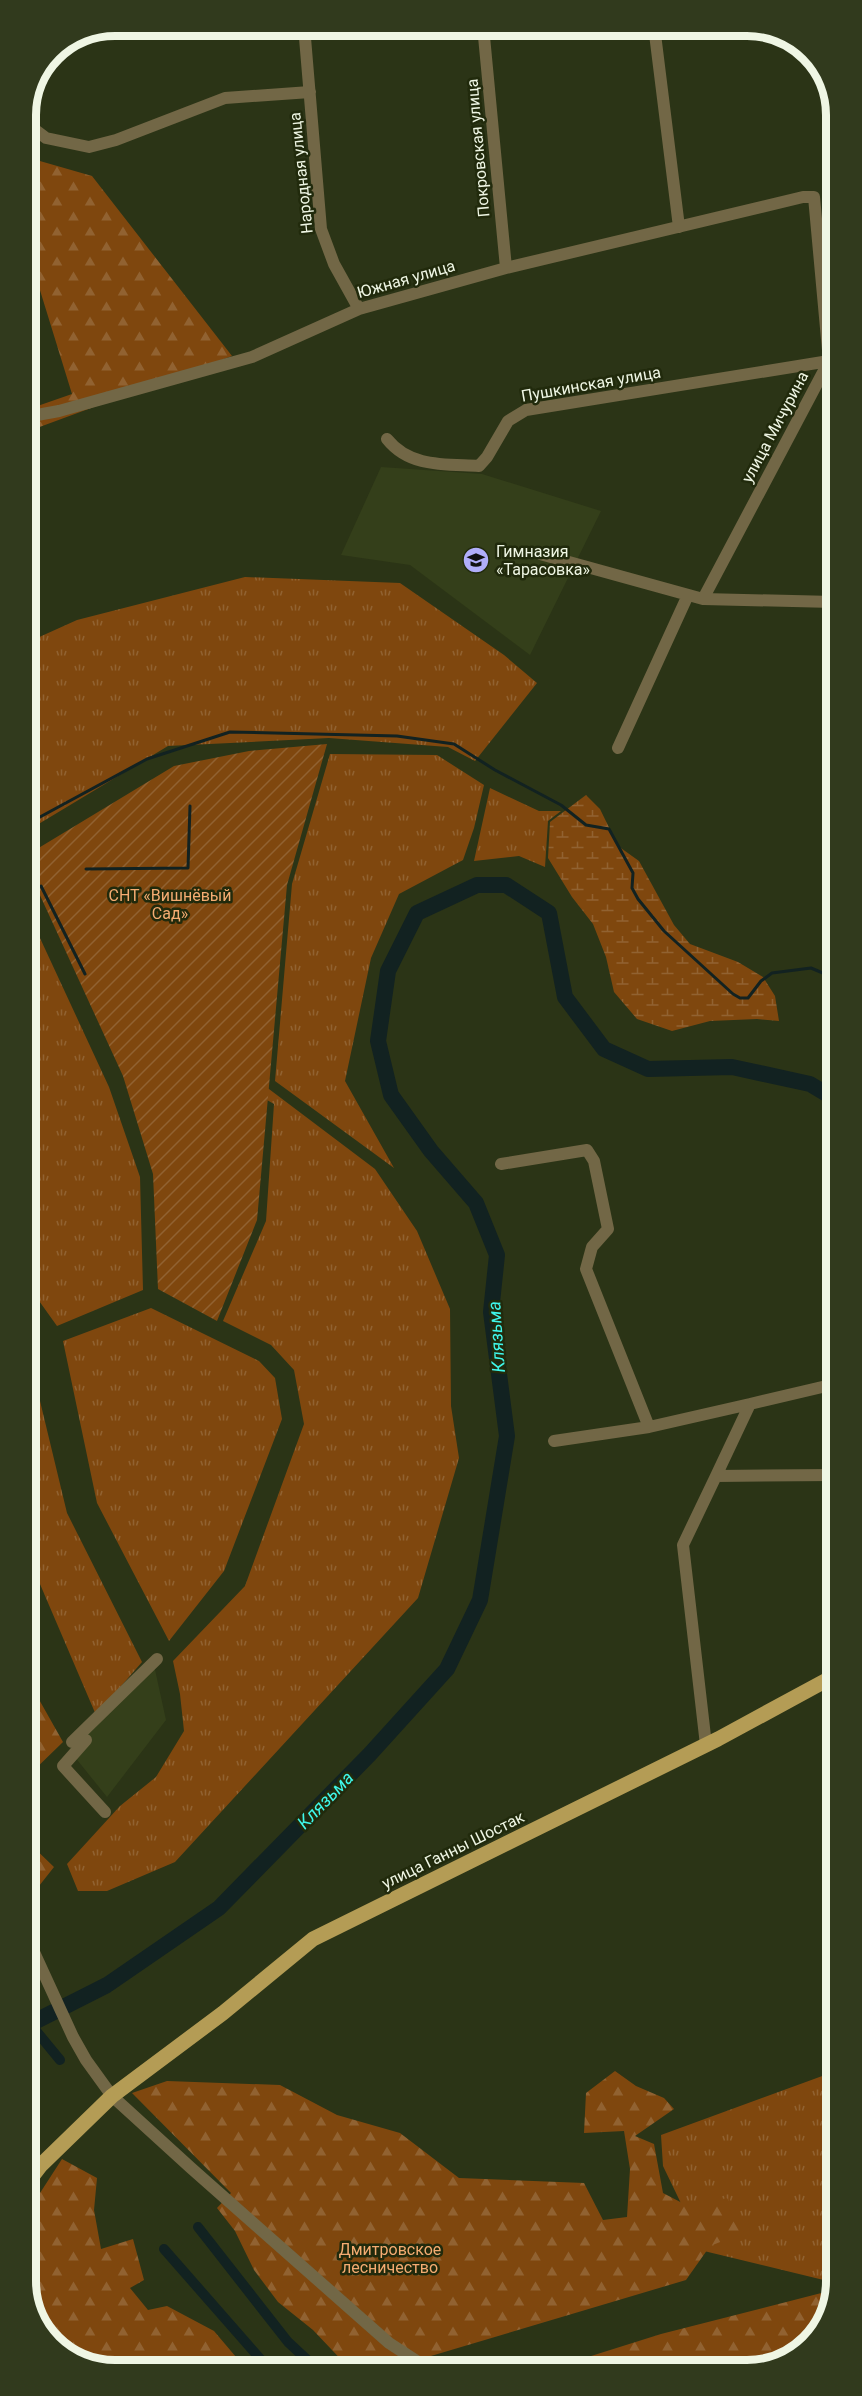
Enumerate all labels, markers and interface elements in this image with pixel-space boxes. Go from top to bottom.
street label: Покровская улица [462,78,494,218]
street label: Народная улица [285,111,317,235]
street label: Южная улица [355,256,457,302]
street label: Пушкинская улица [520,362,662,406]
street label: улица Мичурина [738,368,812,486]
place label: Гимназия «Тарасовка» [496,542,590,579]
school or university icon: Гимназия «Тарасовка» [461,545,491,575]
park label: СНТ «Вишнёвый Сад» [109,886,231,923]
water label: Клязьма [483,1301,509,1373]
water label: Клязьма [293,1767,357,1833]
street label: улица Ганны Шостак [379,1807,528,1893]
park label: Дмитровское лесничество [339,2240,441,2277]

